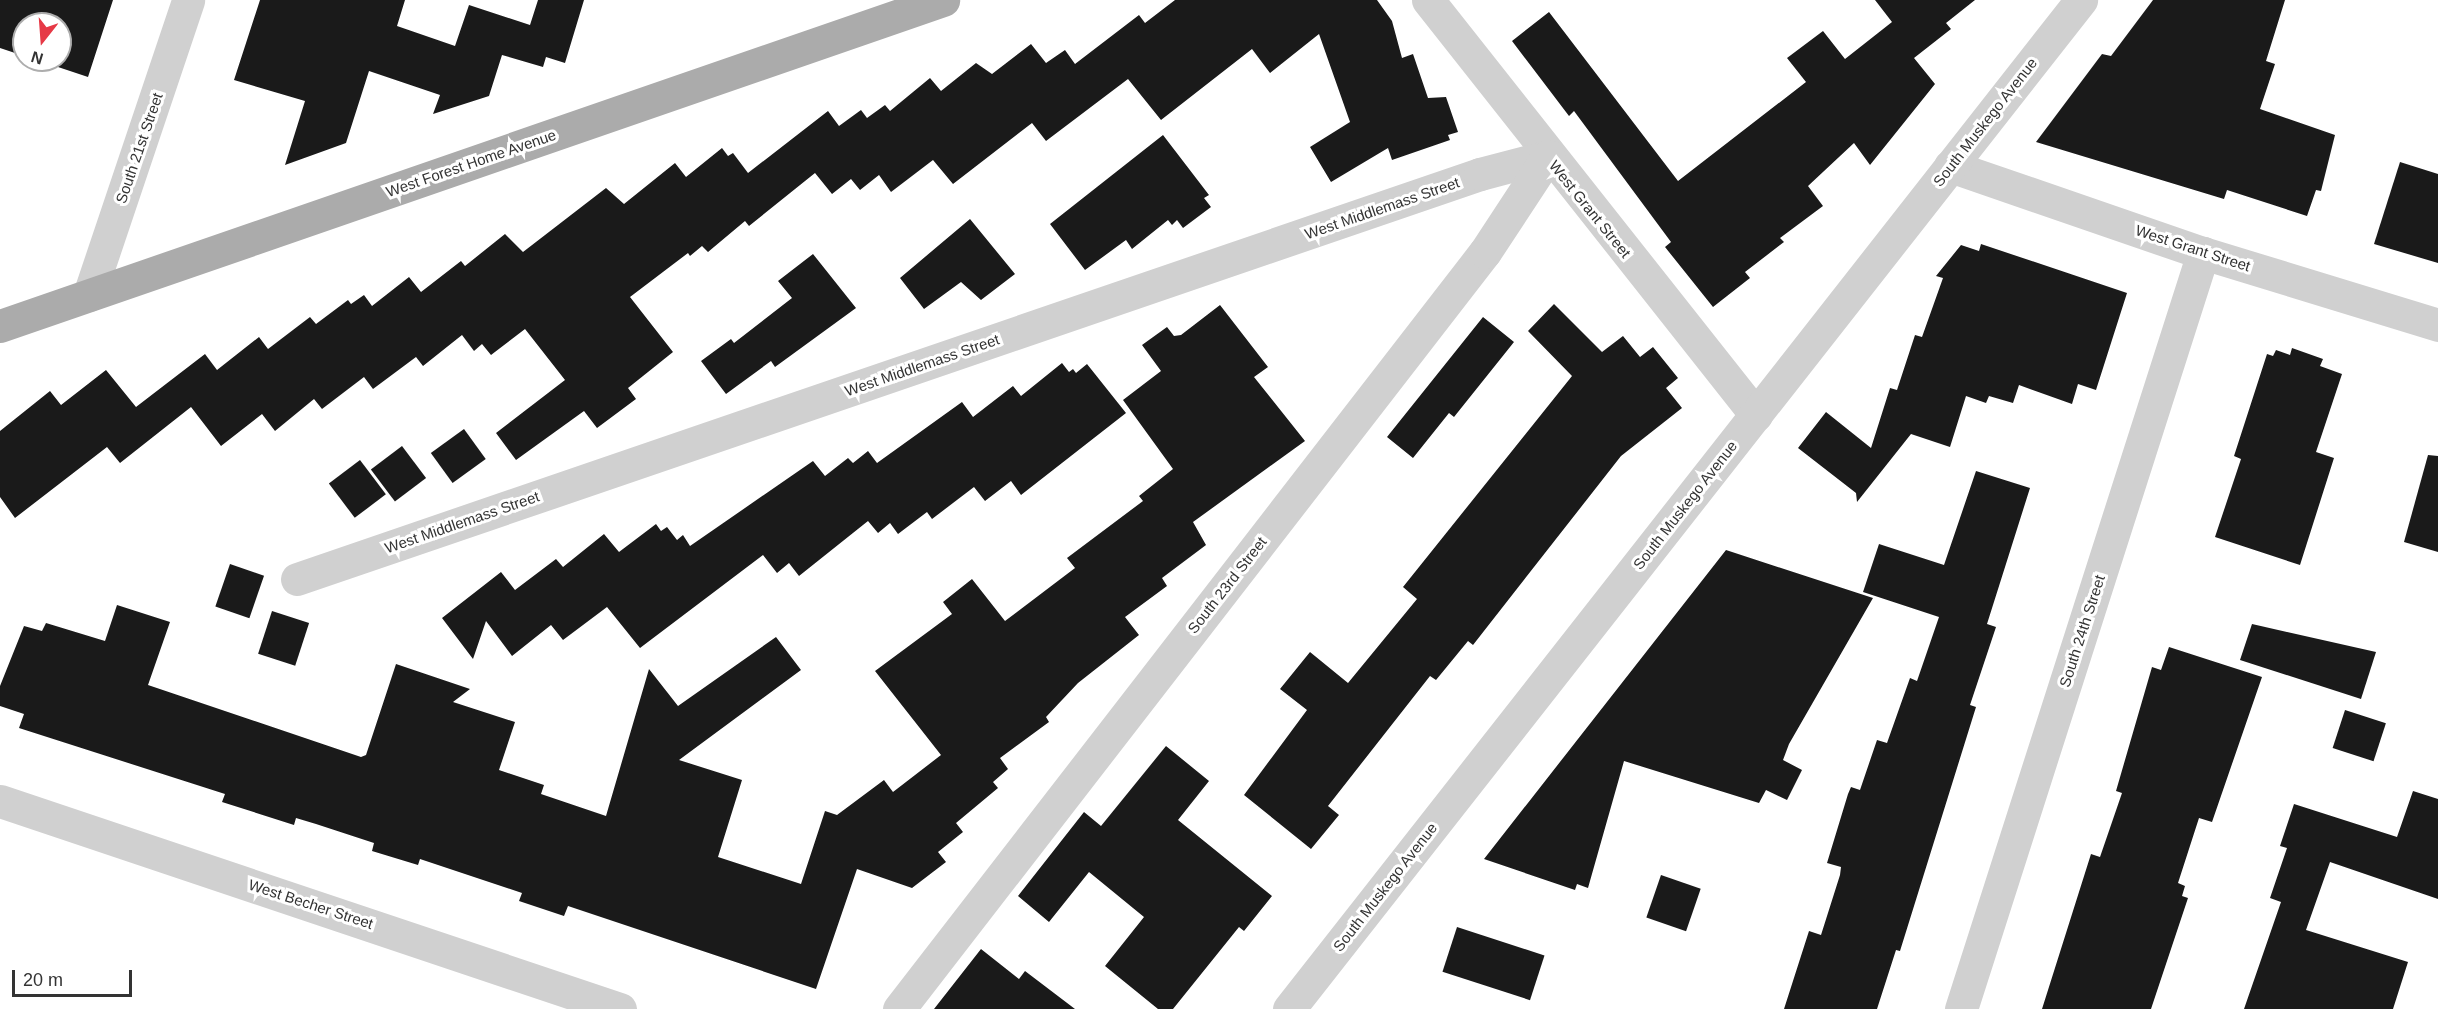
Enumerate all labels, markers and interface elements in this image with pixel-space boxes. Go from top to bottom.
north arrow [12,12,72,72]
text: N [29,48,45,68]
street label: South Muskego Avenue [1929,54,2041,190]
street label: South 21st Street [112,90,166,206]
street label: West Forest Home Avenue [383,125,559,201]
street label: West Grant Street [1545,157,1635,261]
street label: West Middlemass Street [1302,173,1462,243]
street label: West Grant Street [2133,221,2253,275]
street label: West Middlemass Street [842,330,1002,400]
street label: South Muskego Avenue [1629,437,1741,573]
street label: West Middlemass Street [382,487,542,557]
street label: South 23rd Street [1184,533,1270,637]
street label: South 24th Street [2055,573,2109,689]
street label: South Muskego Avenue [1329,819,1441,955]
street label: West Becher Street [247,875,375,933]
scale bar [15,958,135,996]
text: 20 m [23,970,63,990]

